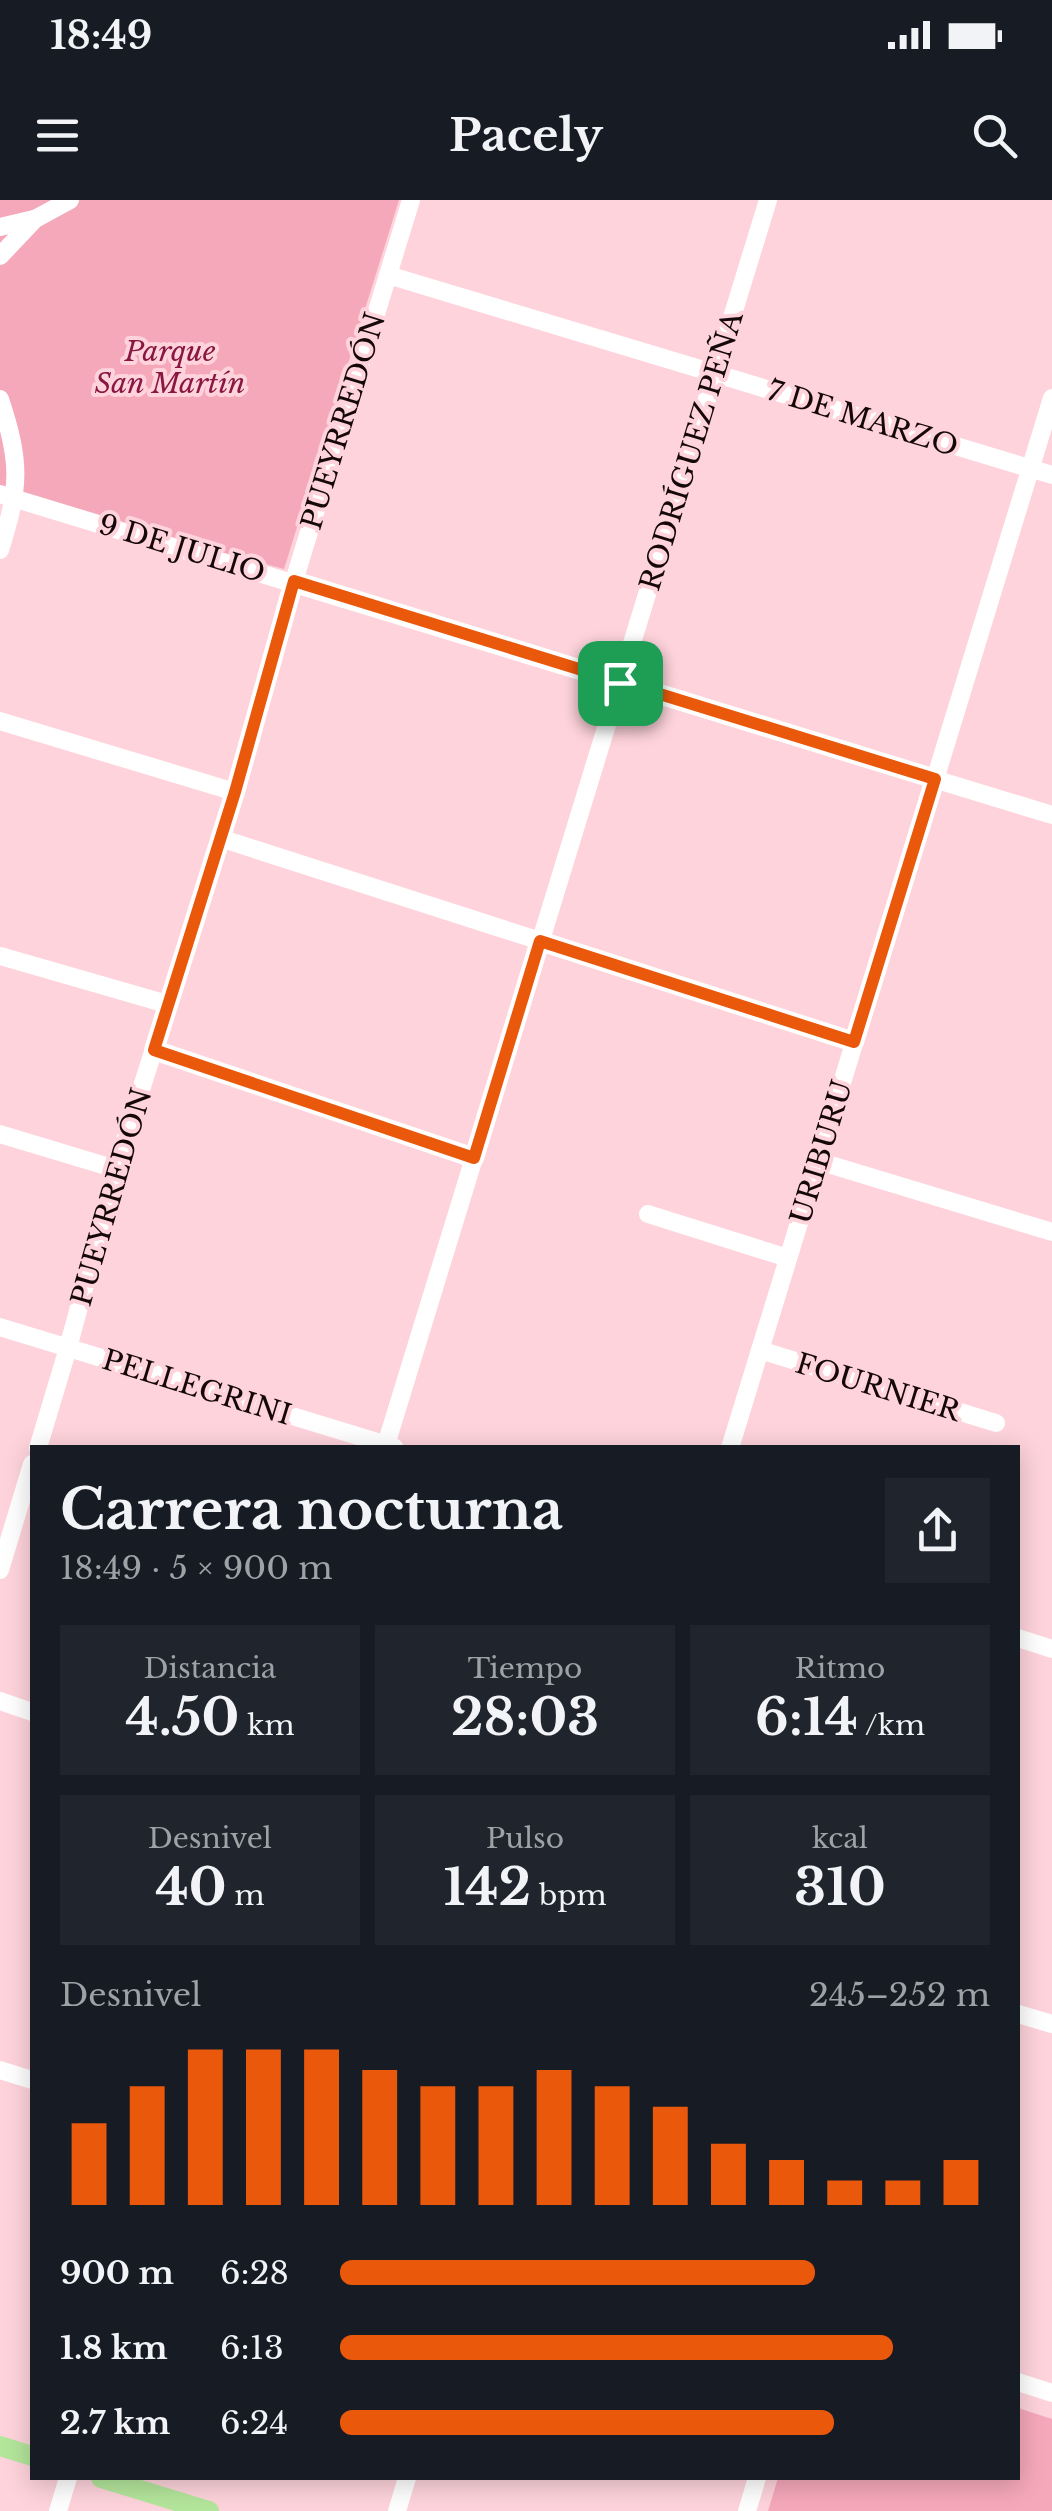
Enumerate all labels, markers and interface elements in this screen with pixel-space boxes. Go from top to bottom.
text: 18:49 [50,12,152,59]
text: Pacely [449,107,603,163]
icon: menu [30,108,85,163]
icon: search [967,108,1022,163]
street label: RODRÍGUEZ PEÑA [632,307,751,595]
street label: PUEYRREDÓN [294,309,393,534]
park label: Parque San Martín [95,334,245,401]
street label: 7 DE MARZO [763,373,962,464]
street label: 9 DE JULIO [94,507,269,590]
pin [578,641,663,726]
icon: arrive [593,656,648,711]
street label: URIBURU [783,1076,860,1228]
street label: PUEYRREDÓN [64,1084,159,1310]
street label: PELLEGRINI [98,1342,295,1433]
street label: FOURNIER [791,1346,965,1429]
text: Carrera nocturna [60,1476,563,1544]
button: share [885,1478,990,1583]
text: 18:49 · 5 × 900 m [60,1548,333,1588]
text: Distancia [144,1651,276,1686]
text: Tiempo [468,1651,582,1686]
text: Ritmo [795,1651,885,1686]
text: 4.50 [125,1686,239,1749]
text: 28:03 [451,1686,599,1749]
text: 6:14 [755,1686,858,1749]
text: km [239,1708,295,1743]
text: /km [858,1708,925,1743]
text: Desnivel [148,1821,272,1856]
text: Pulso [486,1821,564,1856]
text: kcal [812,1821,868,1856]
text: 40 [155,1856,226,1919]
text: 142 [444,1856,531,1919]
text: 310 [794,1856,886,1919]
text: m [226,1878,265,1913]
text: bpm [531,1878,606,1913]
text: Desnivel [60,1975,202,2015]
text: 245–252 m [809,1975,990,2015]
text: 900 m [60,2253,174,2293]
text: 6:28 [220,2253,289,2293]
text: 1.8 km [60,2328,168,2368]
text: 6:13 [220,2328,284,2368]
text: 2.7 km [60,2403,170,2443]
text: 6:24 [220,2403,288,2443]

